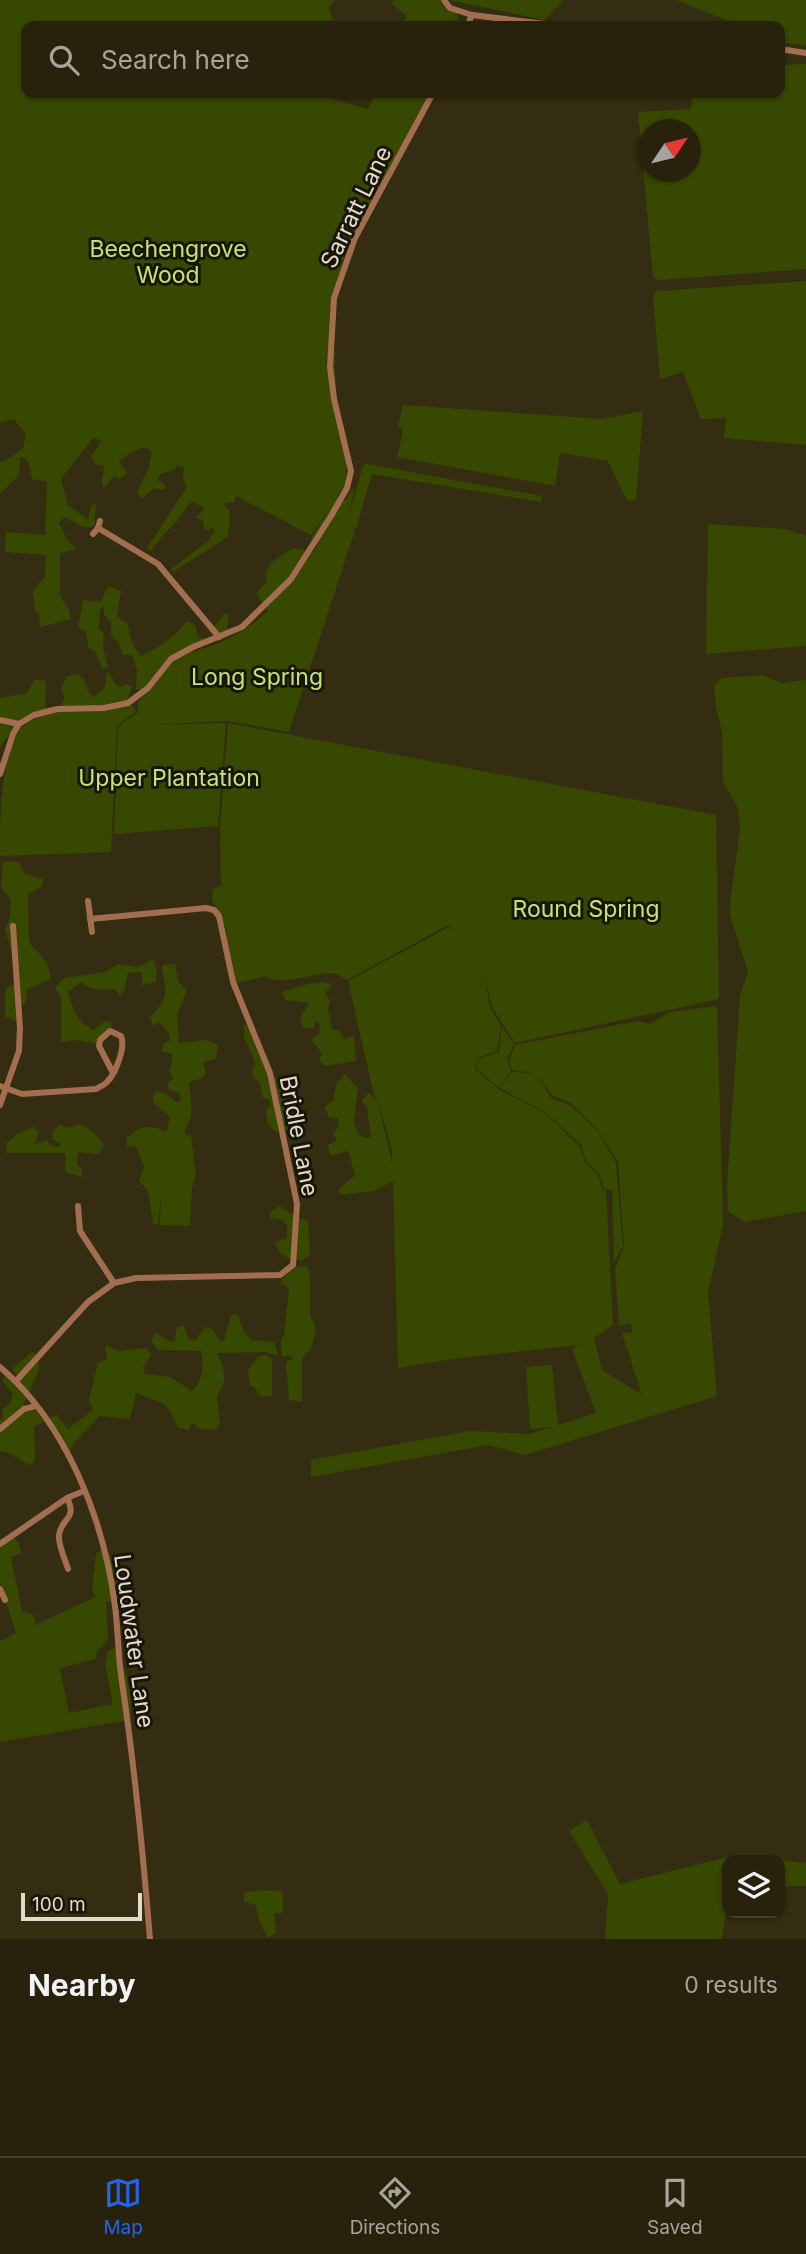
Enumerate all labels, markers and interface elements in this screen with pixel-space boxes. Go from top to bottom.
search box [21,21,785,98]
icon: search [45,41,83,79]
text: Search here [101,44,250,75]
north arrow [638,119,701,182]
street label: Sarratt Lane [314,141,398,273]
park label: Beechengrove Wood [89,235,247,289]
park label: Long Spring [191,663,323,691]
park label: Upper Plantation [78,764,260,792]
park label: Round Spring [512,895,660,923]
street label: Bridle Lane [274,1073,324,1199]
street label: Loudwater Lane [108,1552,160,1730]
map controls [722,1855,785,1918]
button: layers [722,1855,785,1918]
scale bar [21,1890,142,1922]
text: 100 m [32,1893,86,1916]
text: Nearby [28,1967,136,2003]
text: 0 results [684,1971,778,1999]
tab: Map [103,2174,143,2239]
tab: Directions [350,2174,440,2239]
tab: Saved [647,2174,703,2239]

